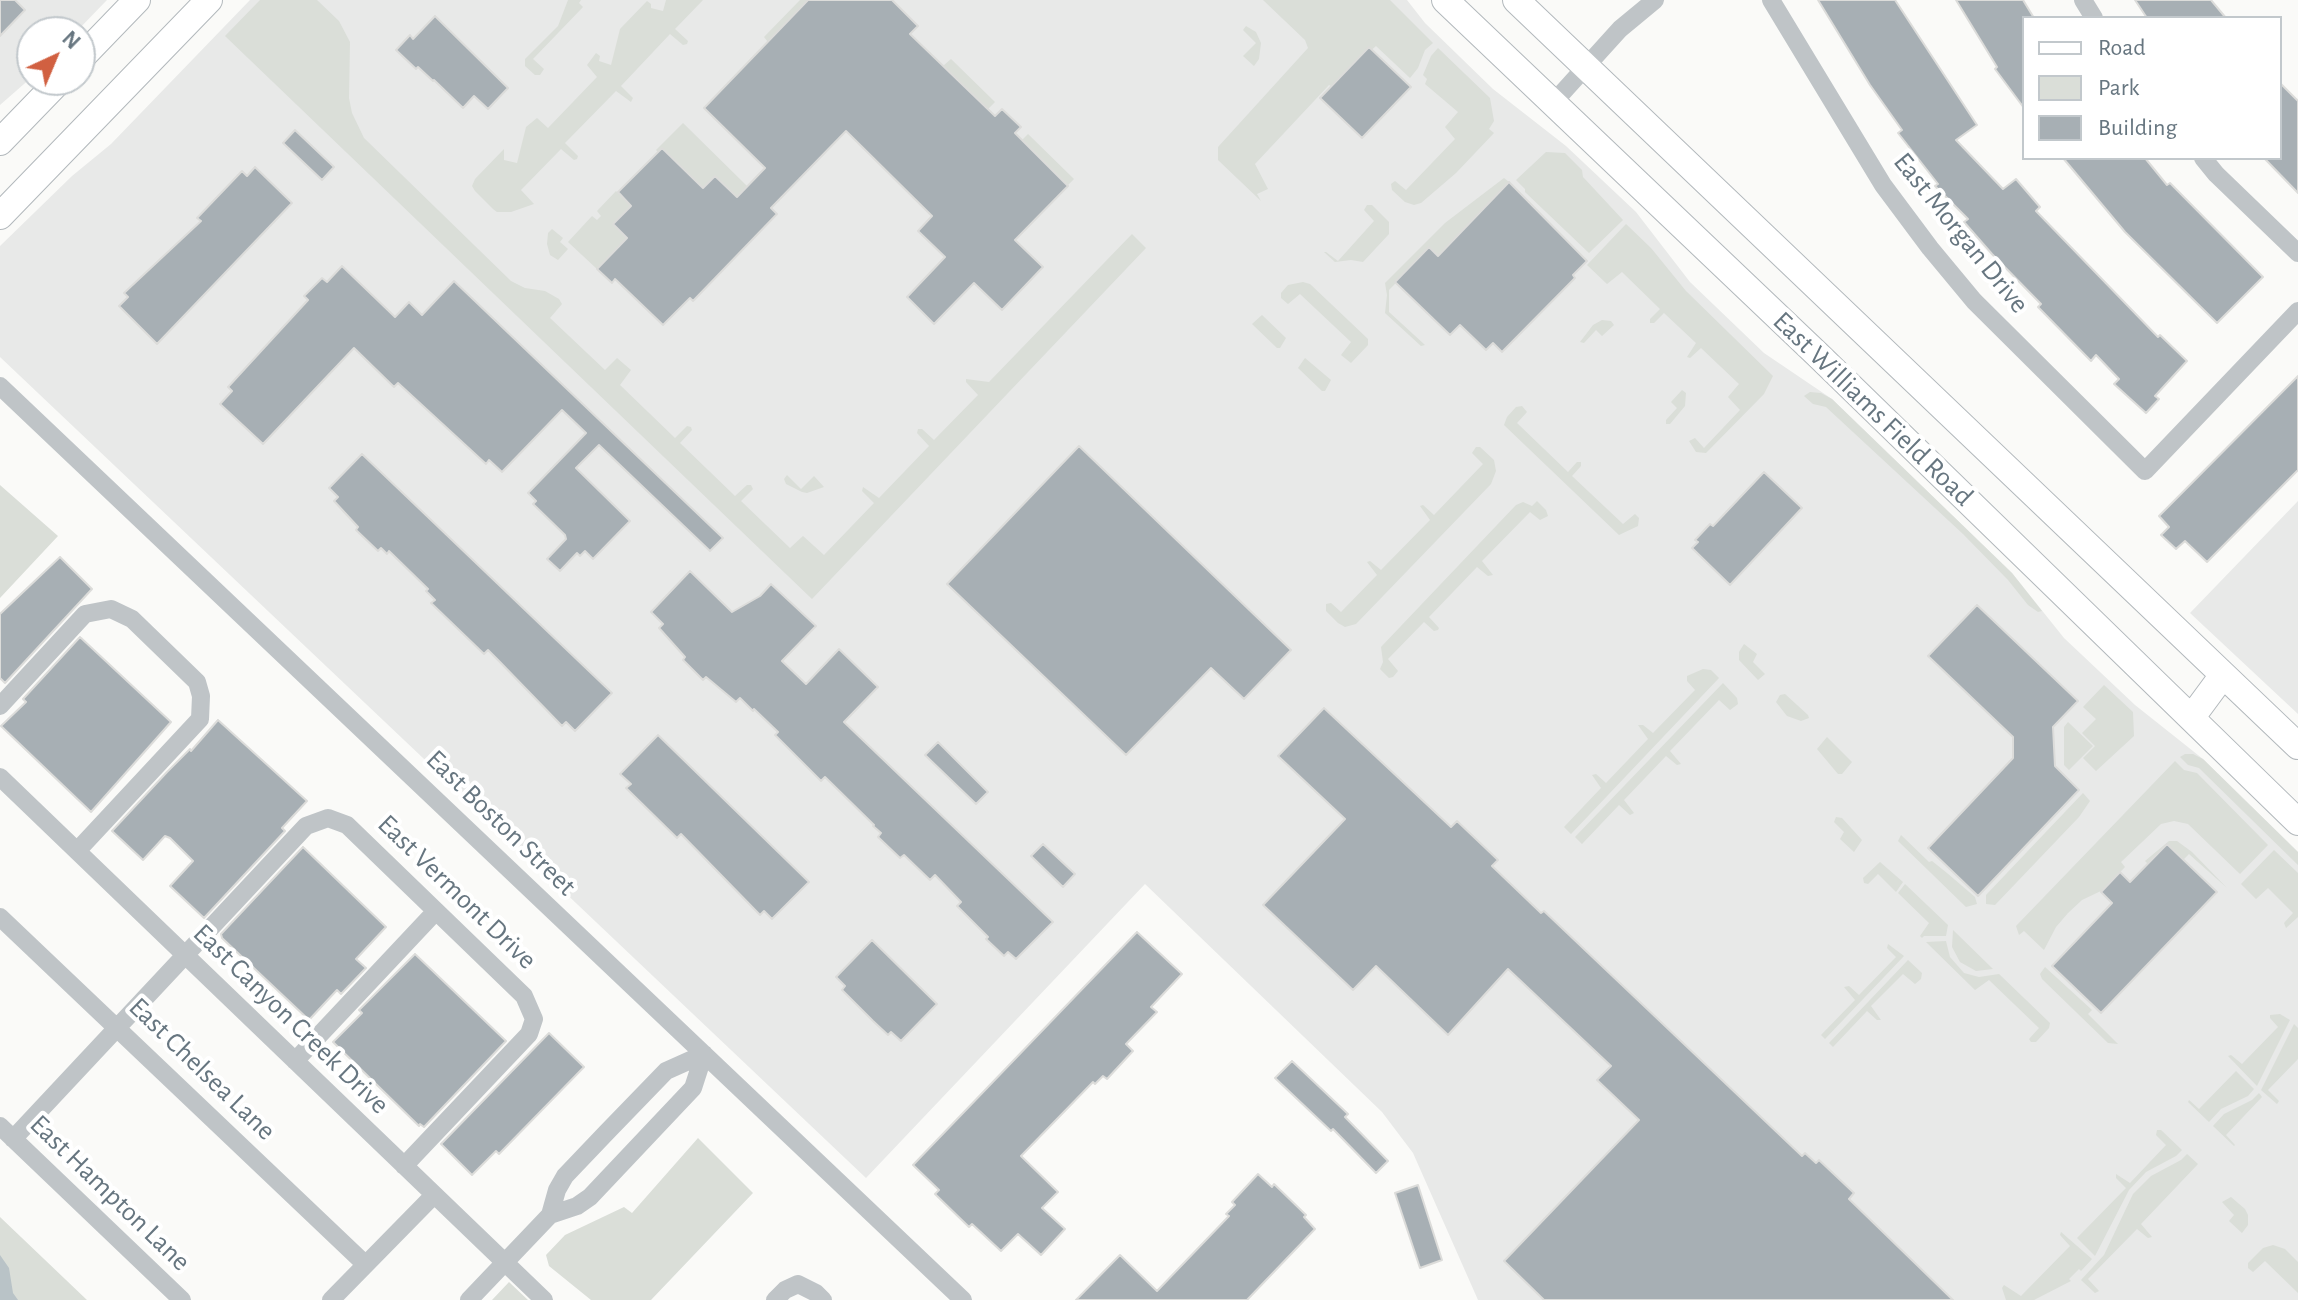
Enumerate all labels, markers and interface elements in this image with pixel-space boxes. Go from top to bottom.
north arrow [16,16,96,96]
legend [2022,16,2282,160]
text: N [58,27,84,53]
text: Road [2098,36,2146,60]
text: Park [2098,76,2139,100]
text: Building [2098,116,2177,140]
street label: East Morgan Drive [1886,146,2036,320]
street label: East Williams Field Road [1766,305,1980,513]
street label: East Boston Street [419,743,583,903]
street label: East Vermont Drive [370,808,544,976]
street label: East Canyon Creek Drive [186,917,396,1121]
street label: East Chelsea Lane [122,991,282,1147]
street label: East Hampton Lane [23,1108,197,1278]

